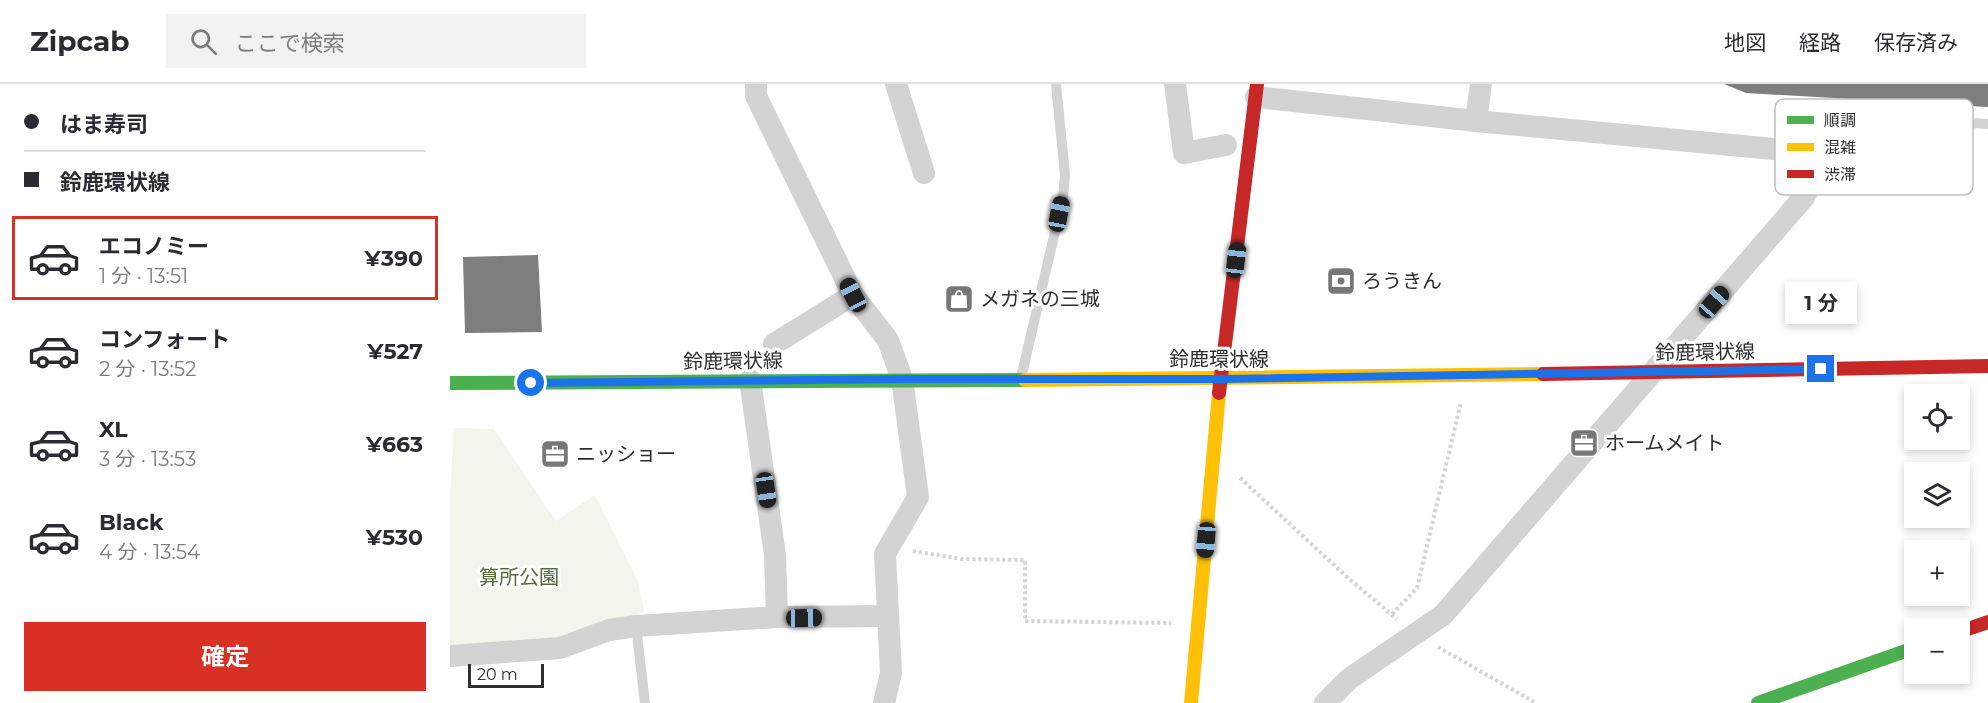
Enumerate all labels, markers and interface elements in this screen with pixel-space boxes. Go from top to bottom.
search box [166,14,586,68]
text: Zipcab [30,24,130,58]
icon: search [187,25,220,58]
text: ここで検索 [235,30,345,57]
text: 地図 [1724,30,1766,55]
text: 経路 [1799,30,1841,55]
text: 保存済み [1874,30,1958,55]
legend [1775,99,1973,195]
text: はま寿司 [60,111,148,138]
text: 順調 [1824,111,1856,130]
text: 混雑 [1824,138,1856,157]
text: 渋滞 [1824,165,1856,184]
text: 鈴鹿環状線 [60,169,170,196]
car [1047,195,1071,233]
icon: car [27,231,81,285]
text: エコノミー [99,233,209,260]
car [1225,241,1247,279]
text: ¥390 [365,245,423,272]
text: 1 分 · 13:51 [99,264,188,288]
bank icon: ろうきん [1325,265,1357,297]
place label: ろうきん [1362,269,1442,293]
car [837,275,869,315]
callout: 1 分 [1785,282,1857,324]
shop icon: メガネの三城 [943,283,975,315]
car [1695,283,1733,321]
place label: メガネの三城 [980,287,1100,311]
text: 1 分 [1804,291,1838,315]
icon: car [27,324,81,378]
text: コンフォート [99,326,230,353]
text: ¥527 [367,338,423,365]
street label: 鈴鹿環状線 [1655,339,1755,365]
street label: 鈴鹿環状線 [1169,347,1269,371]
street label: 鈴鹿環状線 [683,348,783,374]
route end [1807,355,1834,382]
text: 2 分 · 13:52 [99,357,196,381]
route start [517,369,544,396]
map controls [1904,384,1970,684]
button: locate [1904,384,1970,450]
text: XL [99,416,128,443]
icon: car [27,417,81,471]
office icon: ホームメイト [1568,427,1600,459]
text: ¥663 [366,431,423,458]
place label: ホームメイト [1605,431,1724,455]
office icon: ニッショー [539,438,571,470]
place label: ニッショー [576,442,676,466]
text: 3 分 · 13:53 [99,447,196,471]
button: layers [1904,462,1970,528]
car [755,471,777,509]
text: Black [99,509,163,536]
icon: car [27,510,81,564]
car [1195,521,1217,559]
text: ¥530 [366,524,423,551]
text: 4 分 · 13:54 [99,540,200,564]
button: + [1904,540,1970,606]
park label: 算所公園 [479,565,559,589]
car [786,609,822,627]
button: − [1904,618,1970,684]
button: 確定 [24,622,426,691]
scale bar [468,661,544,688]
text: 20 m [477,665,518,684]

